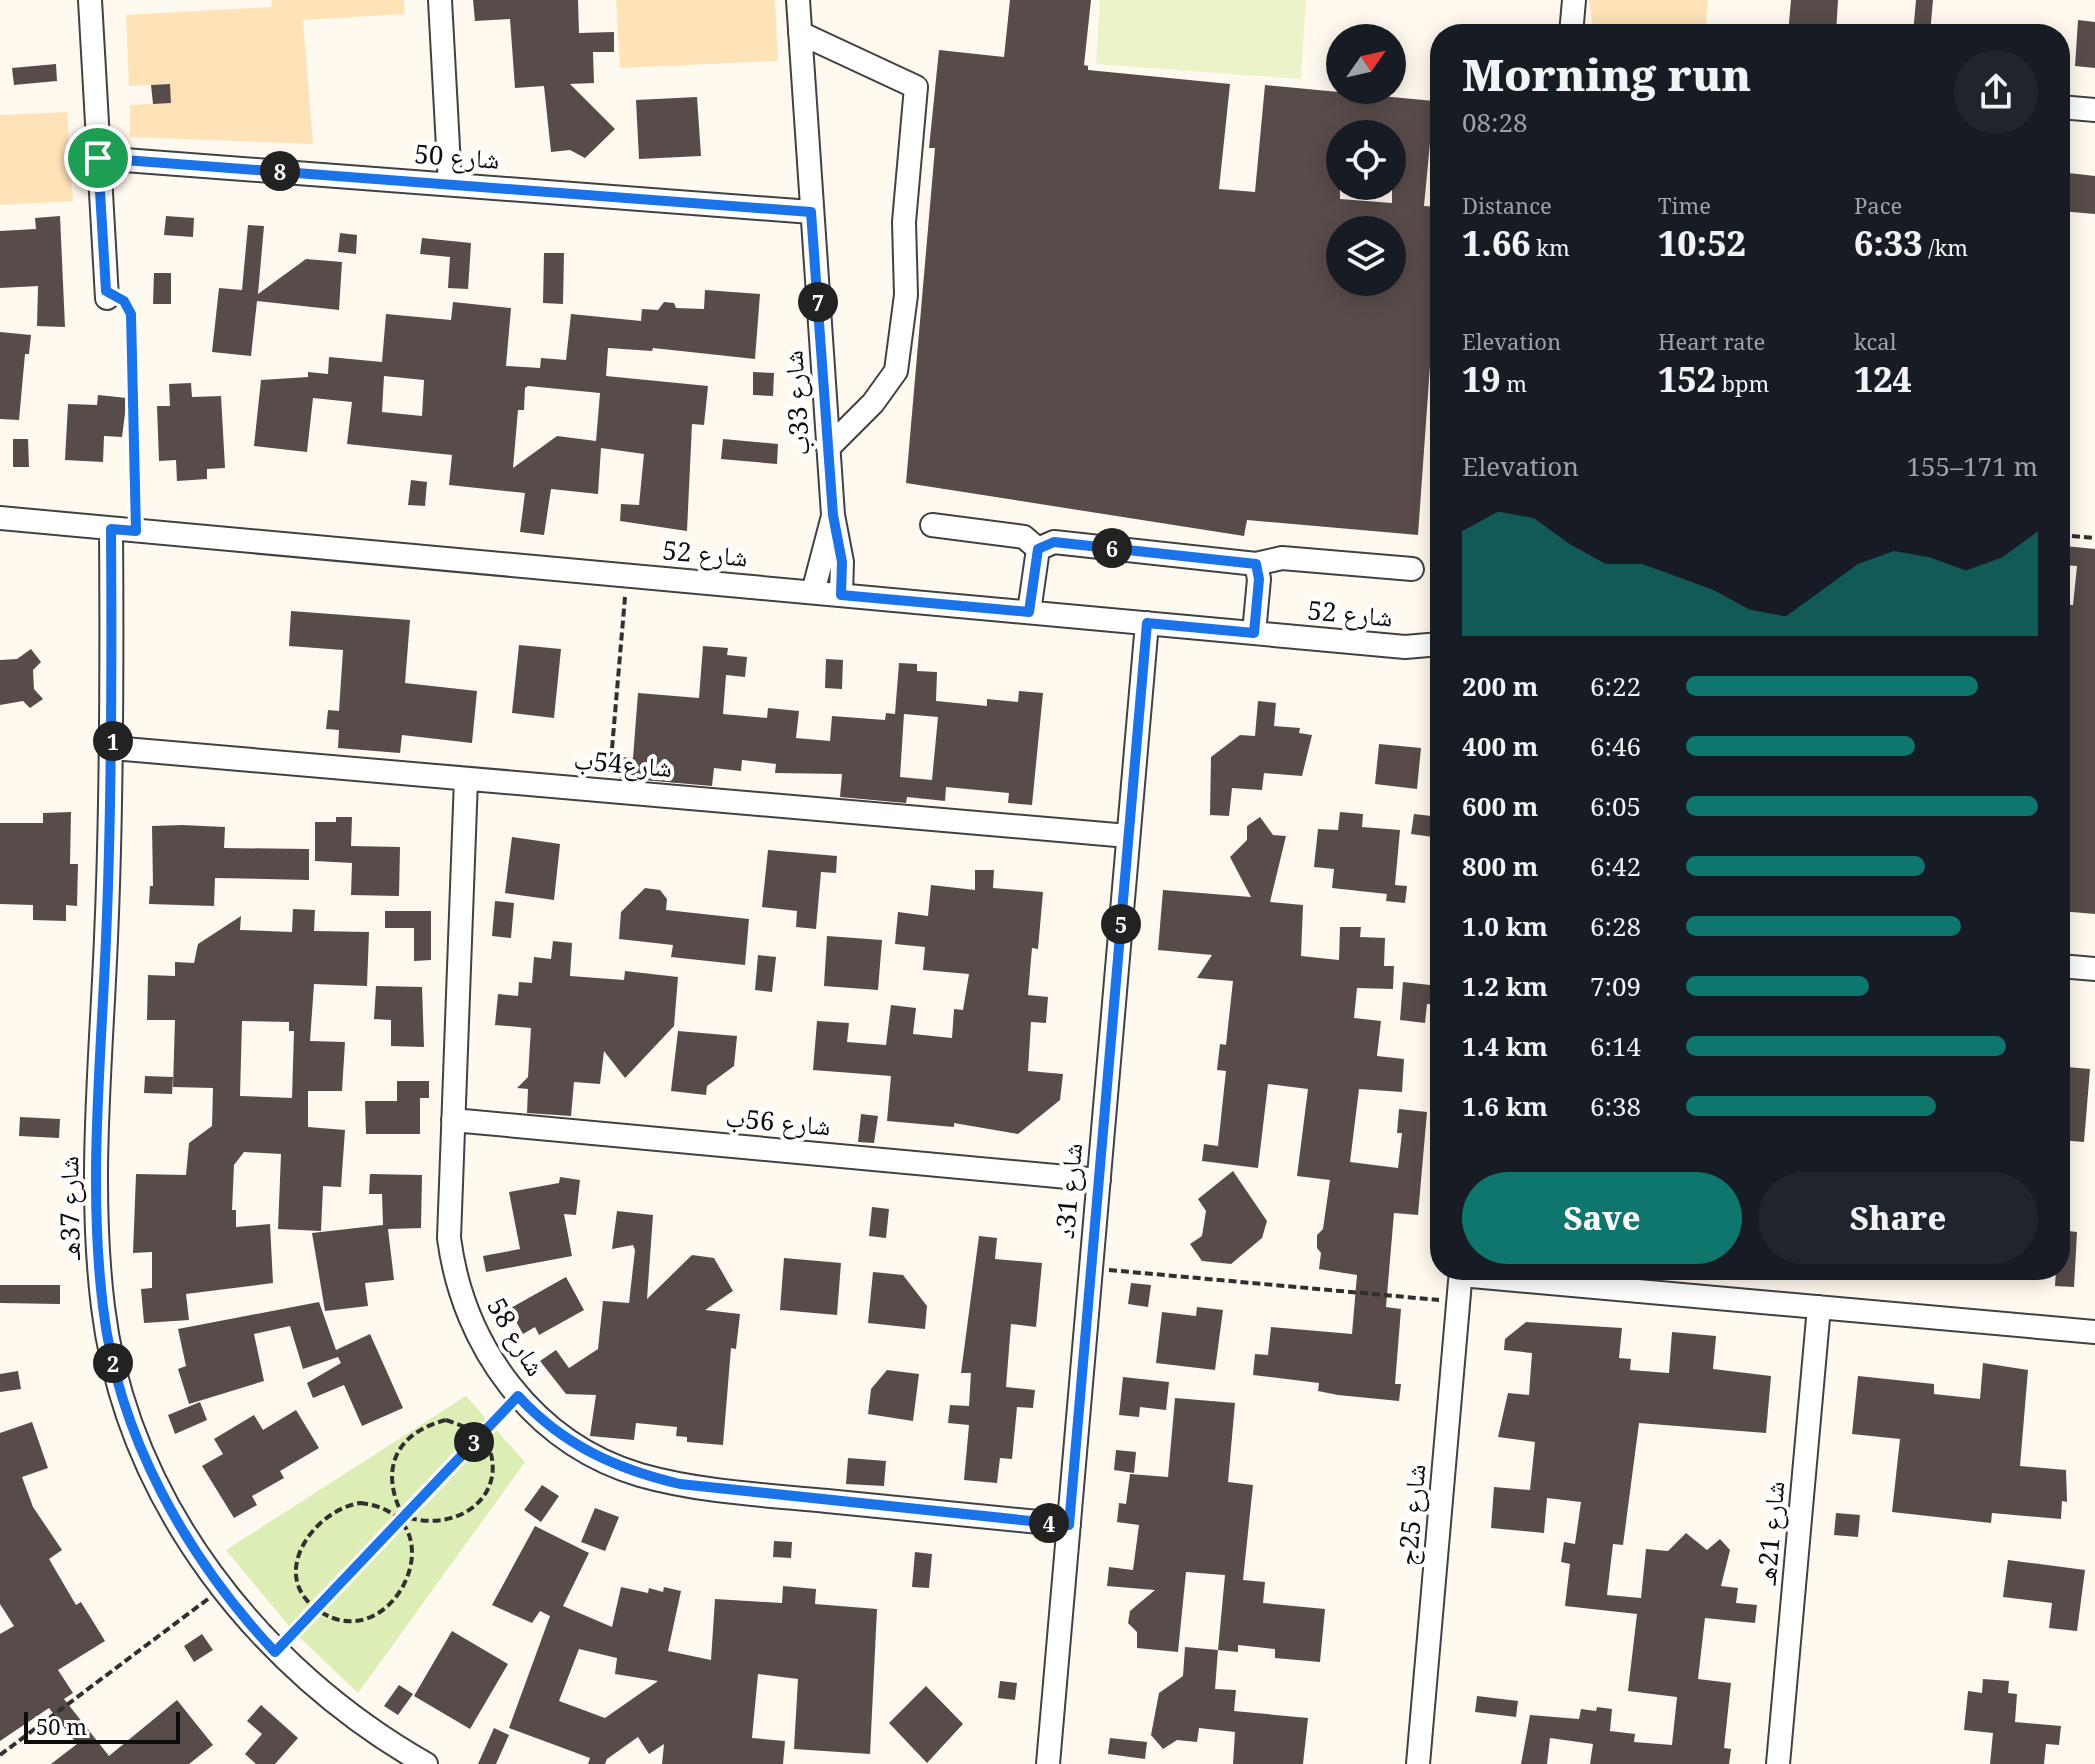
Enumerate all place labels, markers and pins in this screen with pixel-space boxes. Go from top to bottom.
pin [64,124,132,192]
pin: 8 [260,151,300,191]
pin: 7 [798,282,838,322]
pin: 6 [1092,528,1132,568]
pin: 1 [93,721,133,761]
pin: 5 [1101,904,1141,944]
pin: 2 [93,1343,133,1383]
pin: 3 [454,1422,494,1462]
pin: 4 [1029,1503,1069,1543]

